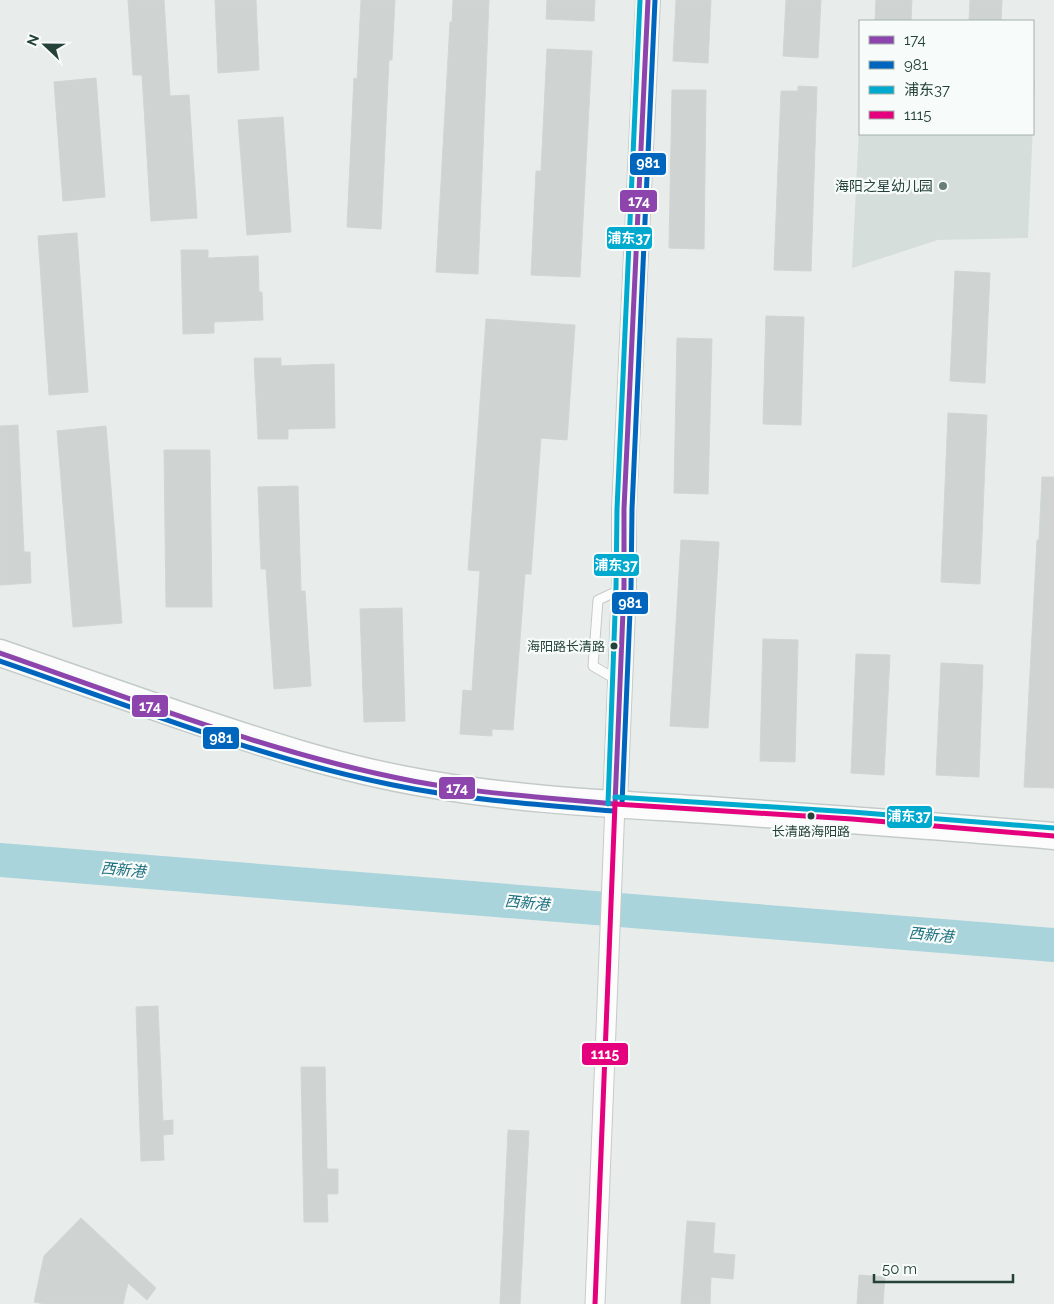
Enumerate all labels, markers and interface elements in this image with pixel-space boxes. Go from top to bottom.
north arrow [20,20,70,70]
legend [859,20,1034,135]
text: 174 [904,31,926,49]
text: N [24,32,42,48]
text: 981 [904,56,929,74]
text: 浦东37 [904,81,950,99]
text: 1115 [904,106,931,124]
line badge: 981 [629,152,667,176]
text: 981 [636,155,660,171]
place label: 海阳之星幼儿园 [835,178,933,194]
marker: 海阳之星幼儿园 [937,180,949,192]
line badge: 174 [619,189,658,213]
text: 174 [628,193,650,209]
line badge: 浦东37 [606,226,653,250]
text: 浦东37 [607,230,651,246]
line badge: 浦东37 [593,553,640,577]
text: 浦东37 [594,557,638,573]
line badge: 981 [611,591,649,615]
text: 981 [618,595,642,611]
place label: 海阳路长清路 [527,639,605,654]
marker: 海阳路长清路 [609,641,619,651]
line badge: 174 [131,694,169,718]
text: 174 [139,698,161,714]
line badge: 981 [202,726,240,750]
text: 981 [209,730,233,746]
line badge: 174 [438,776,476,800]
text: 174 [446,780,468,796]
line badge: 浦东37 [886,805,933,829]
text: 浦东37 [887,808,931,824]
marker: 长清路海阳路 [806,811,816,821]
place label: 长清路海阳路 [772,824,850,839]
water label: 西新港 [100,859,148,881]
water label: 西新港 [504,892,552,914]
water label: 西新港 [908,924,956,946]
line badge: 1115 [581,1042,629,1066]
text: 1115 [591,1046,619,1062]
scale bar [874,1252,1013,1284]
text: 50 m [882,1260,917,1278]

